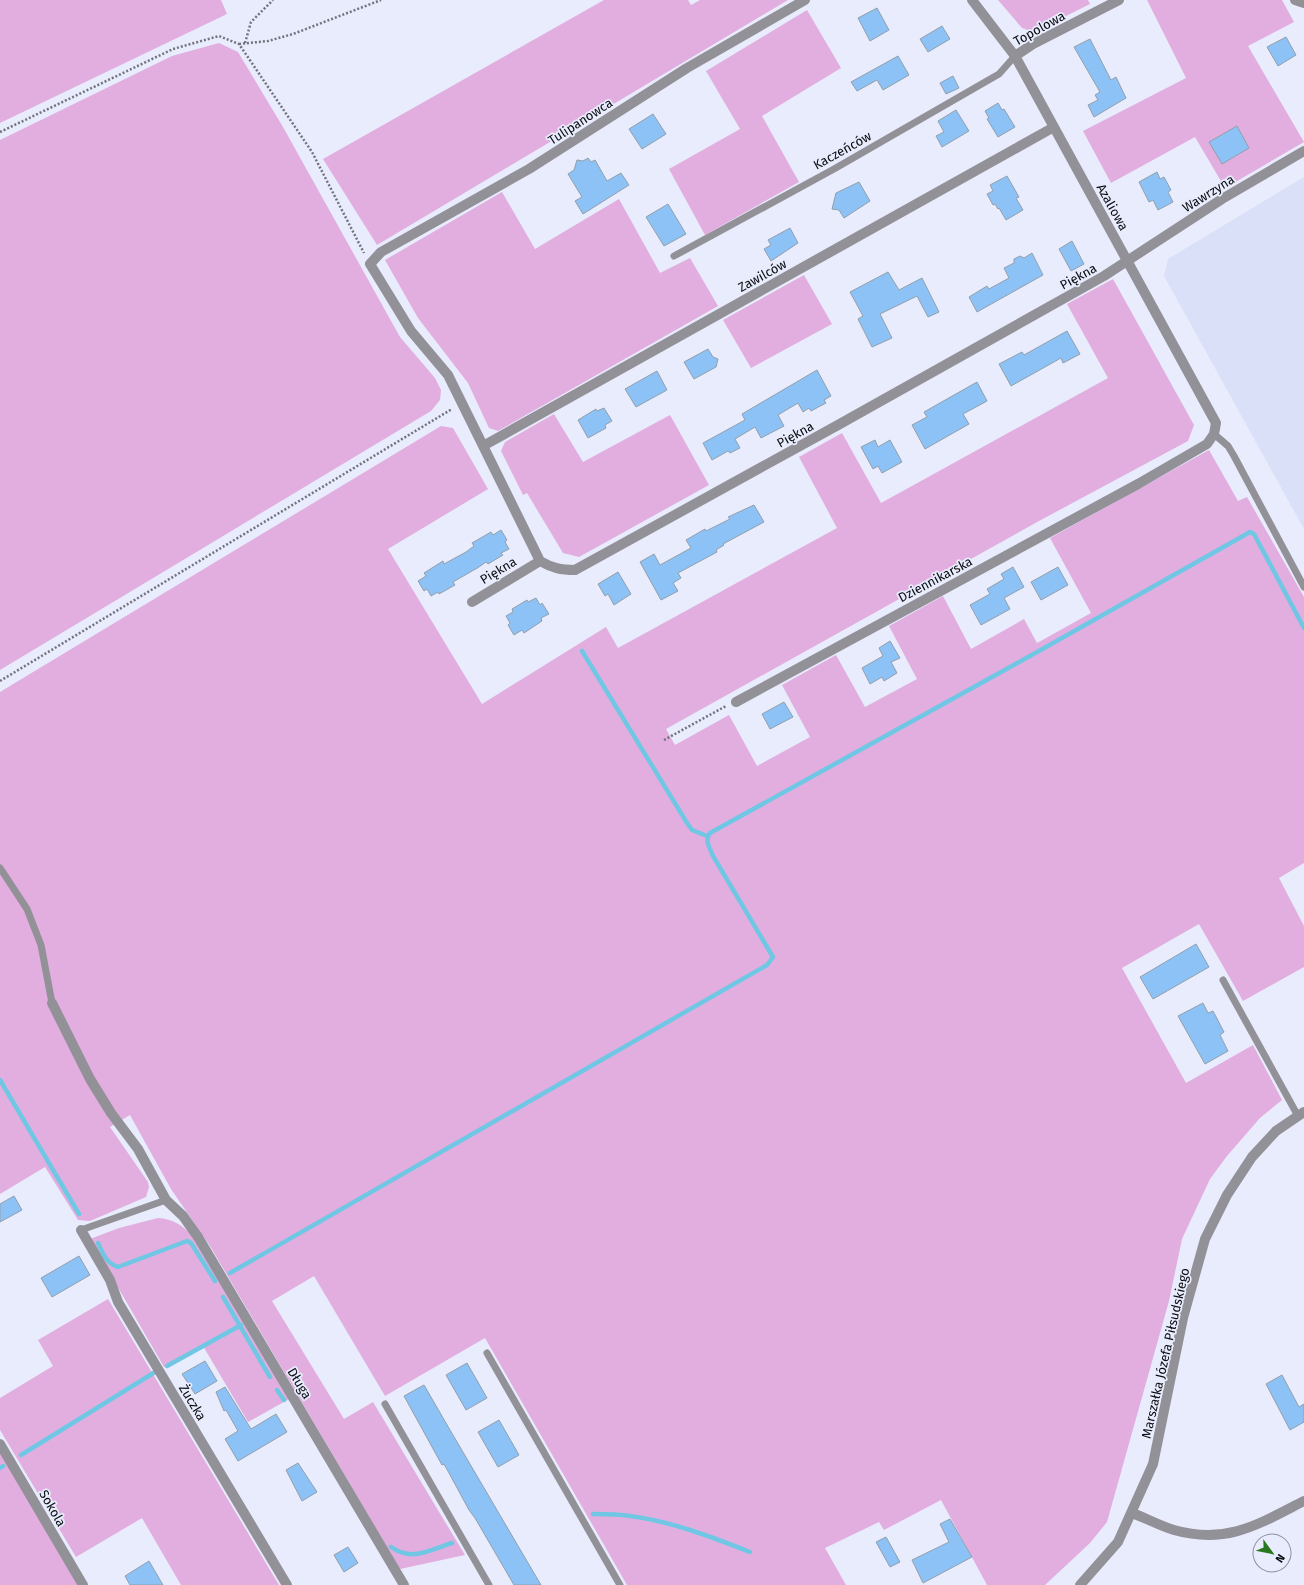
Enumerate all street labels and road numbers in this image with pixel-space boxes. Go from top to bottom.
street label: Topolowa [1011,8,1068,49]
street label: Tulipanowca [545,95,615,148]
street label: Kaczeńców [811,128,874,173]
street label: Wawrzyna [1180,172,1237,215]
street label: Azaliowa [1094,181,1132,233]
street label: Zawilców [735,256,790,295]
street label: Piękna [1057,260,1099,293]
street label: Piękna [774,418,816,451]
street label: Piękna [477,554,519,587]
street label: Dziennikarska [896,554,975,605]
street label: Marszałka Józefa Piłsudskiego [1139,1266,1192,1440]
street label: Długa [284,1365,315,1402]
street label: Żuczka [176,1381,209,1423]
street label: Sokola [36,1487,69,1529]

